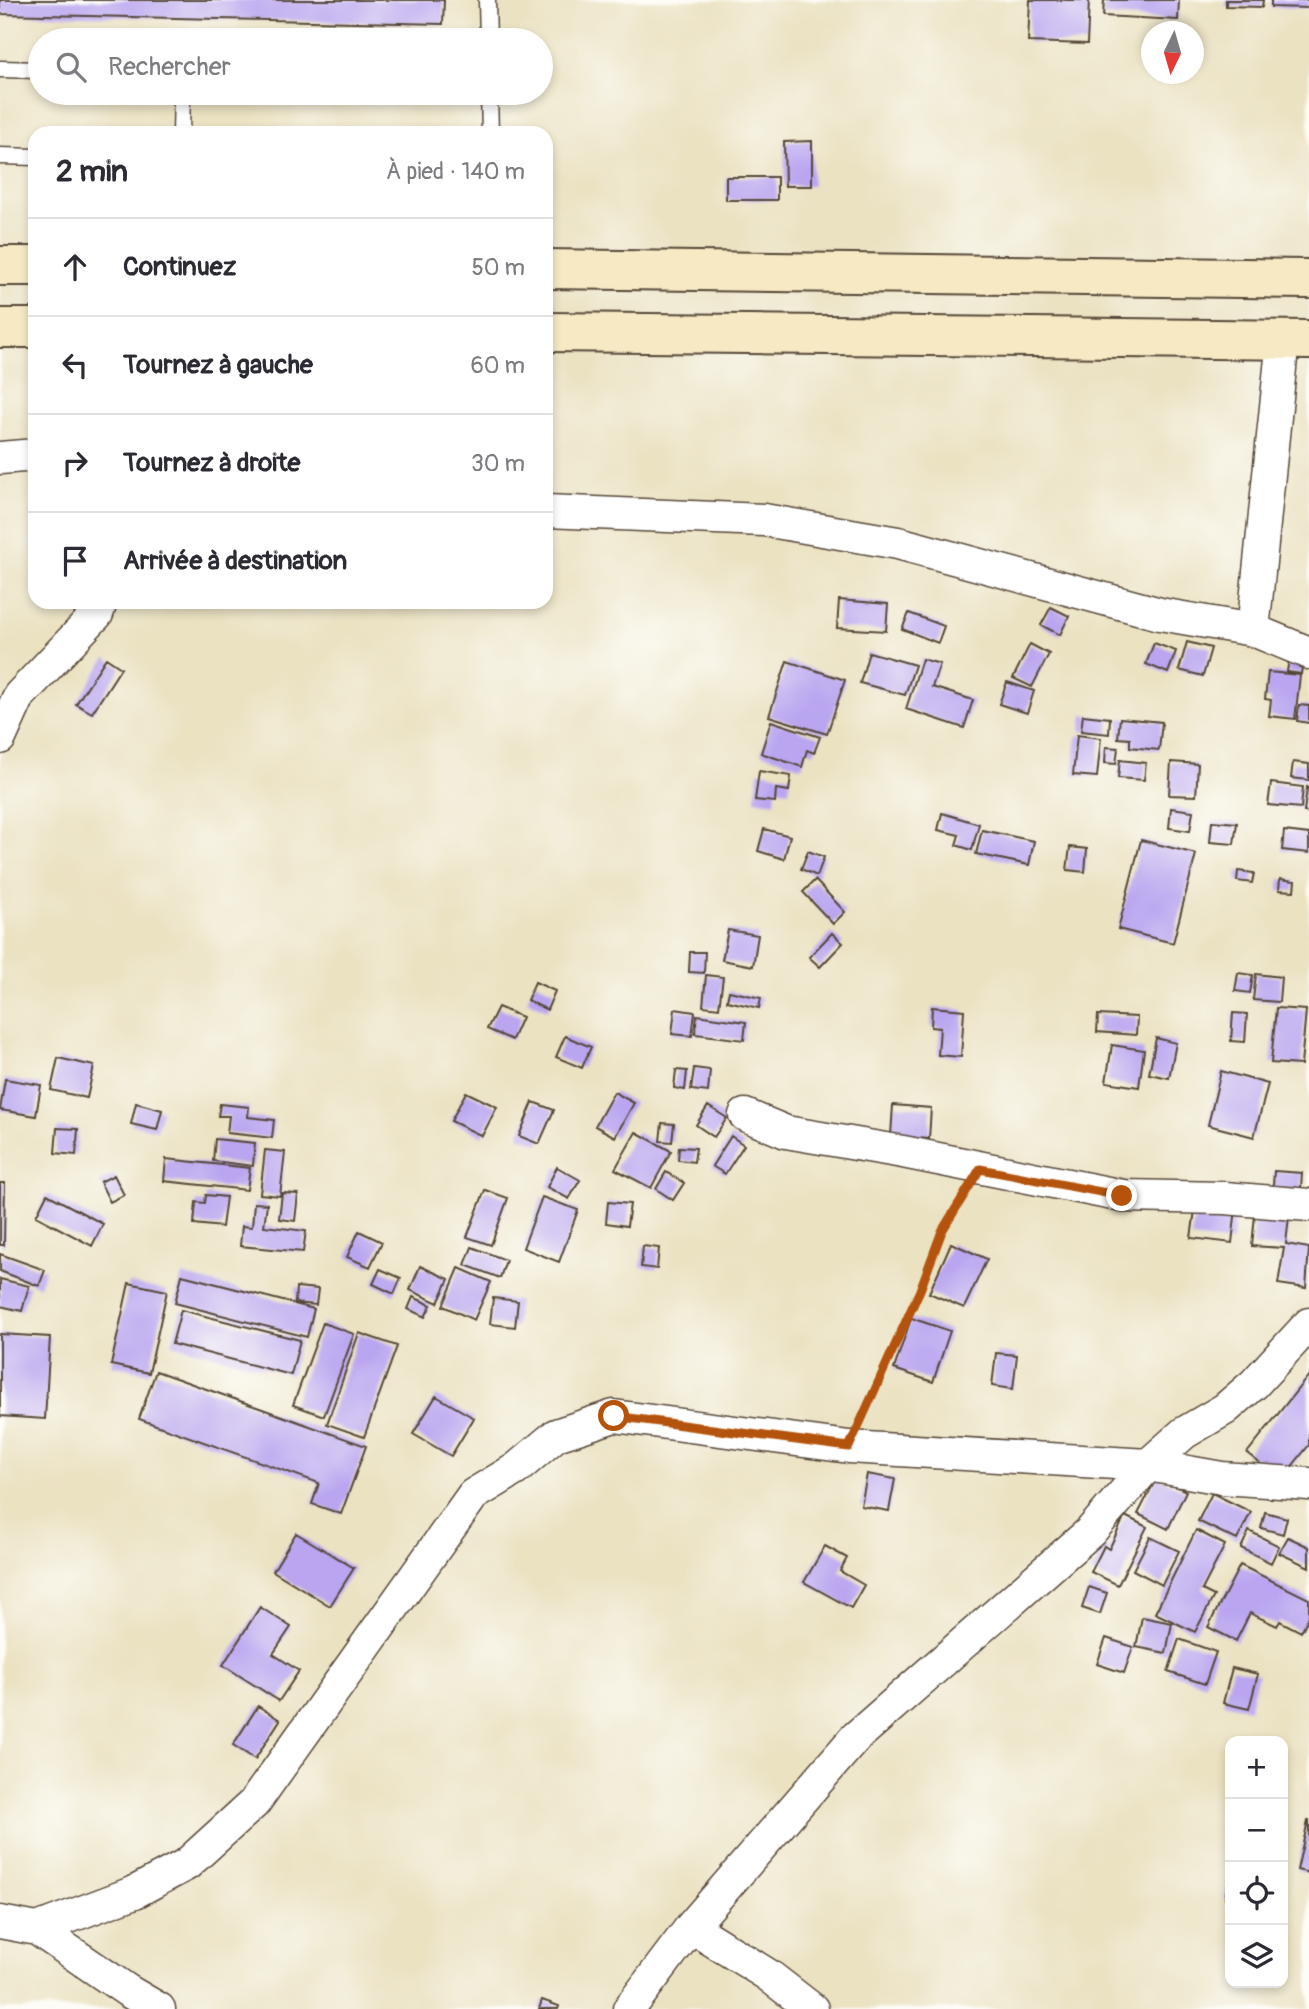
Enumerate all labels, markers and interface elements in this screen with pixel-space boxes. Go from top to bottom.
north arrow [1141,21,1204,84]
search box [28,28,553,105]
icon: search [52,48,90,86]
text: Rechercher [108,51,231,83]
text: 2 min [56,153,128,190]
text: À pied · 140 m [386,157,525,186]
icon: ahead [56,248,94,286]
text: Continuez [123,251,236,283]
text: 50 m [471,253,525,282]
icon: left [56,346,94,384]
text: Tournez à gauche [123,349,313,381]
text: 60 m [470,351,525,380]
icon: right [56,444,94,482]
text: Tournez à droite [123,447,300,479]
text: 30 m [471,449,525,478]
icon: arrive [56,542,94,580]
text: Arrivée à destination [123,545,347,577]
route end [1106,1180,1137,1211]
route start [598,1400,629,1431]
map controls [1225,1736,1288,1988]
button: + [1225,1736,1288,1799]
button: − [1225,1799,1288,1862]
button: locate [1225,1862,1288,1925]
button: layers [1225,1925,1288,1988]

